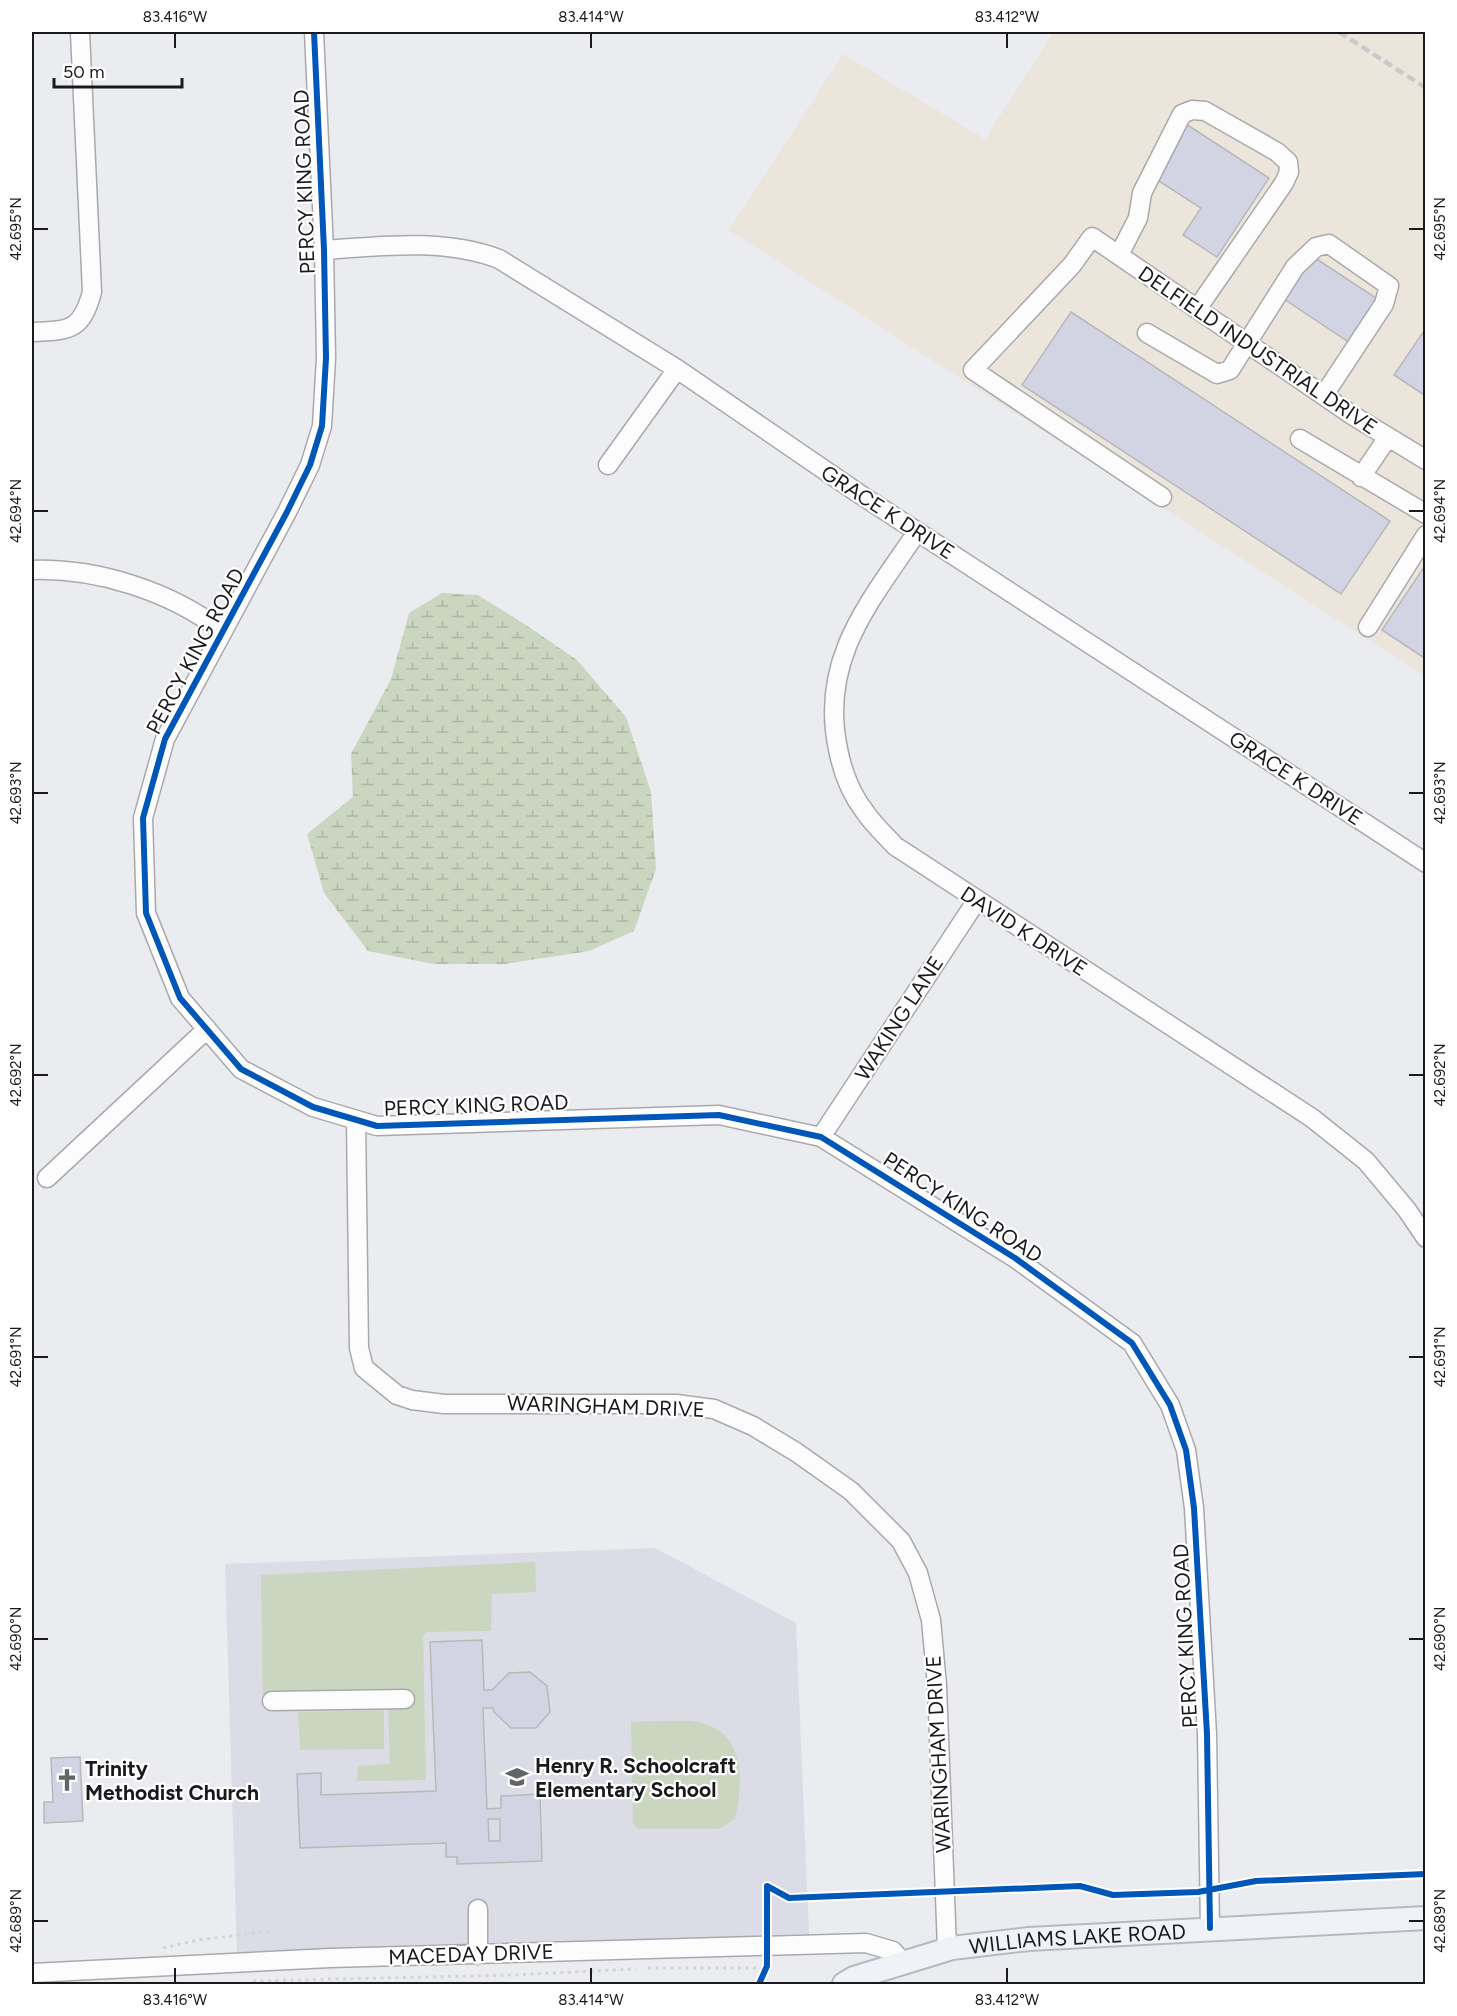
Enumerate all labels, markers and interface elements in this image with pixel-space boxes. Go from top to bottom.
text: 83.416°W [143,8,208,26]
text: 83.414°W [558,8,624,26]
text: 83.412°W [975,8,1040,26]
scale bar [54,51,182,89]
text: 50 m [63,61,105,83]
street label: PERCY KING ROAD [288,89,320,275]
text: 42.695°N [7,197,25,261]
text: 42.695°N [1431,197,1449,261]
street label: DELFIELD INDUSTRIAL DRIVE [1134,260,1382,440]
street label: GRACE K DRIVE [817,460,959,564]
text: 42.694°N [7,479,25,543]
text: 42.694°N [1431,479,1449,543]
street label: PERCY KING ROAD [141,564,249,738]
street label: GRACE K DRIVE [1225,726,1367,830]
text: 42.693°N [7,761,25,825]
text: 42.693°N [1431,761,1449,825]
street label: DAVID K DRIVE [956,881,1092,981]
street label: WAKING LANE [849,951,949,1085]
text: 42.692°N [7,1043,25,1107]
text: 42.692°N [1431,1043,1449,1107]
street label: PERCY KING ROAD [383,1089,569,1121]
street label: PERCY KING ROAD [879,1146,1047,1268]
text: 42.691°N [7,1326,25,1388]
text: 42.691°N [1431,1326,1449,1388]
street label: WARINGHAM DRIVE [507,1390,705,1422]
street label: PERCY KING ROAD [1168,1543,1202,1729]
text: 42.690°N [7,1607,25,1671]
text: 42.690°N [1431,1607,1449,1671]
street label: WARINGHAM DRIVE [920,1655,956,1853]
place label: Henry R. Schoolcraft Elementary School [535,1753,736,1802]
place label: Trinity Methodist Church [85,1756,259,1805]
school or university icon: Henry R. Schoolcraft Elementary School [504,1764,530,1790]
church icon: Trinity Methodist Church [54,1767,80,1793]
text: 42.689°N [7,1889,25,1953]
text: 42.689°N [1431,1889,1449,1953]
street label: WILLIAMS LAKE ROAD [968,1918,1186,1958]
street label: MACEDAY DRIVE [388,1939,554,1969]
text: 83.416°W [143,1991,208,2009]
text: 83.414°W [558,1991,624,2009]
text: 83.412°W [975,1991,1040,2009]

